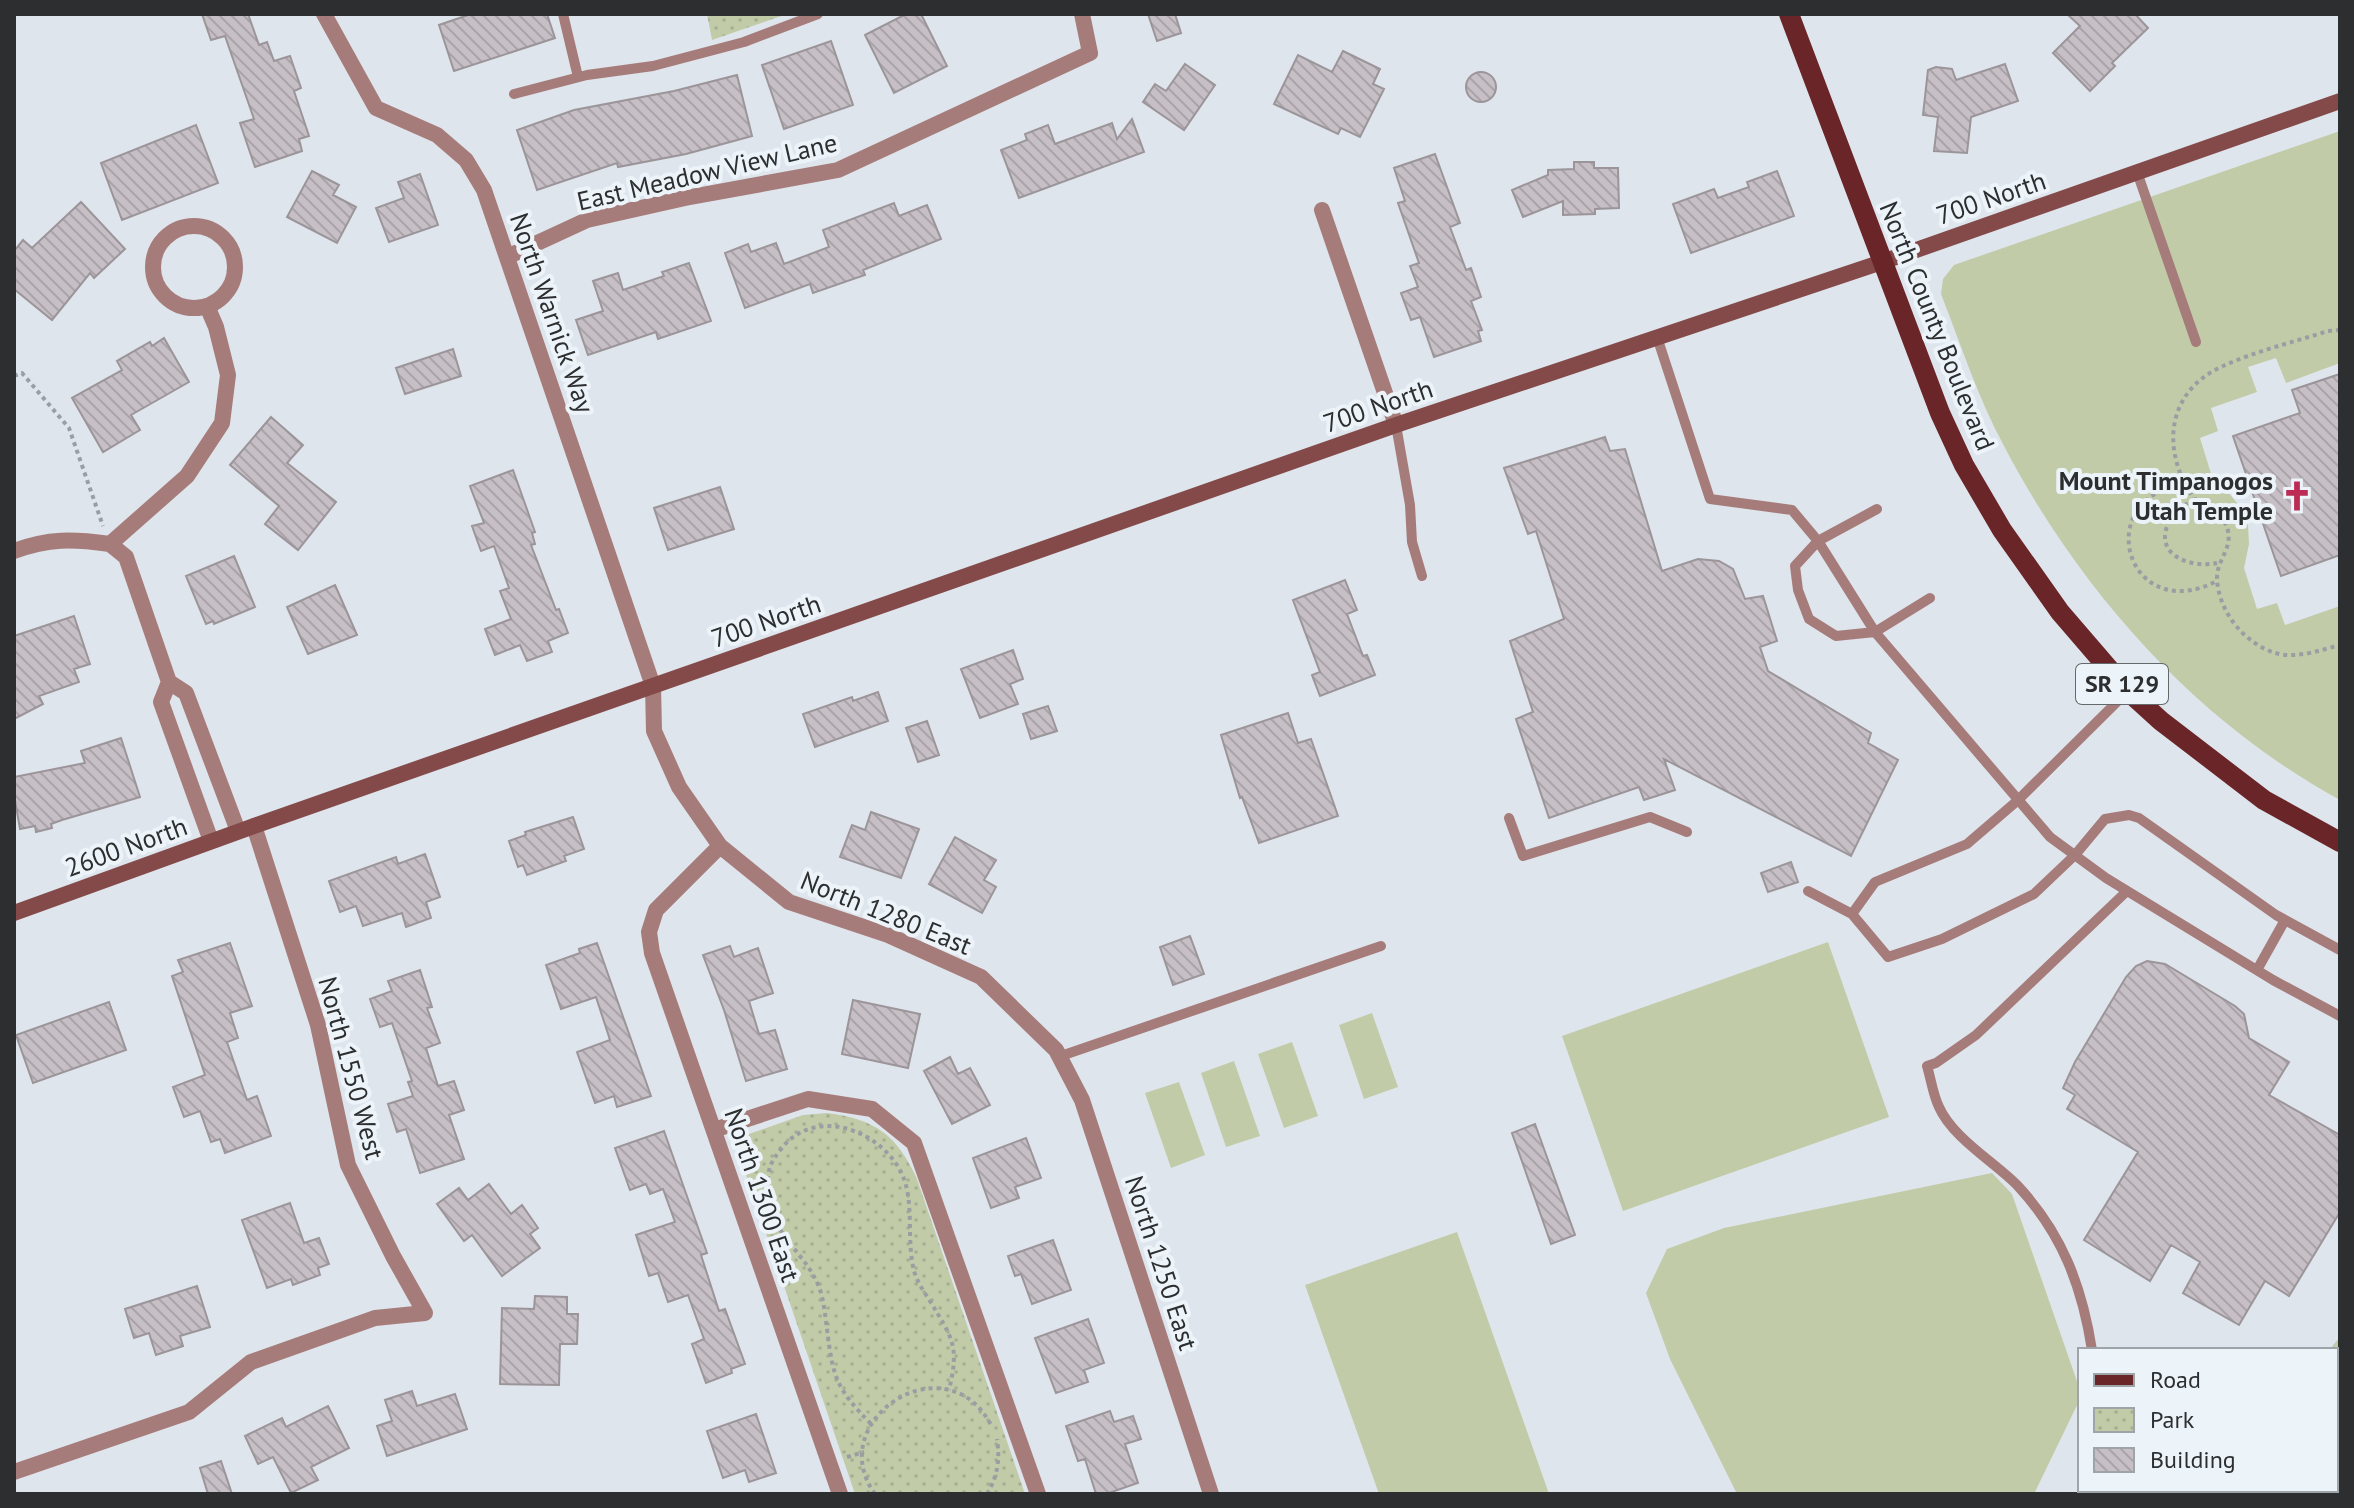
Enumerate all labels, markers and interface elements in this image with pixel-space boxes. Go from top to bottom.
street label: East Meadow View Lane [574,126,840,217]
street label: 700 North [1932,163,2050,232]
street label: North County Boulevard [1872,196,2003,455]
street label: North Warnick Way [503,209,602,417]
street label: 700 North [1319,371,1437,440]
place label: Mount Timpanogos Utah Temple [2059,464,2273,527]
church icon: Mount Timpanogos Utah Temple [2280,479,2314,513]
street label: 700 North [707,586,825,655]
road number: SR 129 [2076,664,2168,704]
street label: 2600 North [60,809,191,884]
street label: North 1280 East [796,863,977,962]
street label: North 1550 West [311,973,392,1163]
street label: North 1300 East [717,1104,808,1286]
street label: North 1250 East [1118,1172,1205,1354]
legend [2078,1348,2338,1492]
text: Road [2150,1364,2201,1395]
text: Park [2150,1404,2195,1435]
text: Building [2150,1444,2236,1475]

